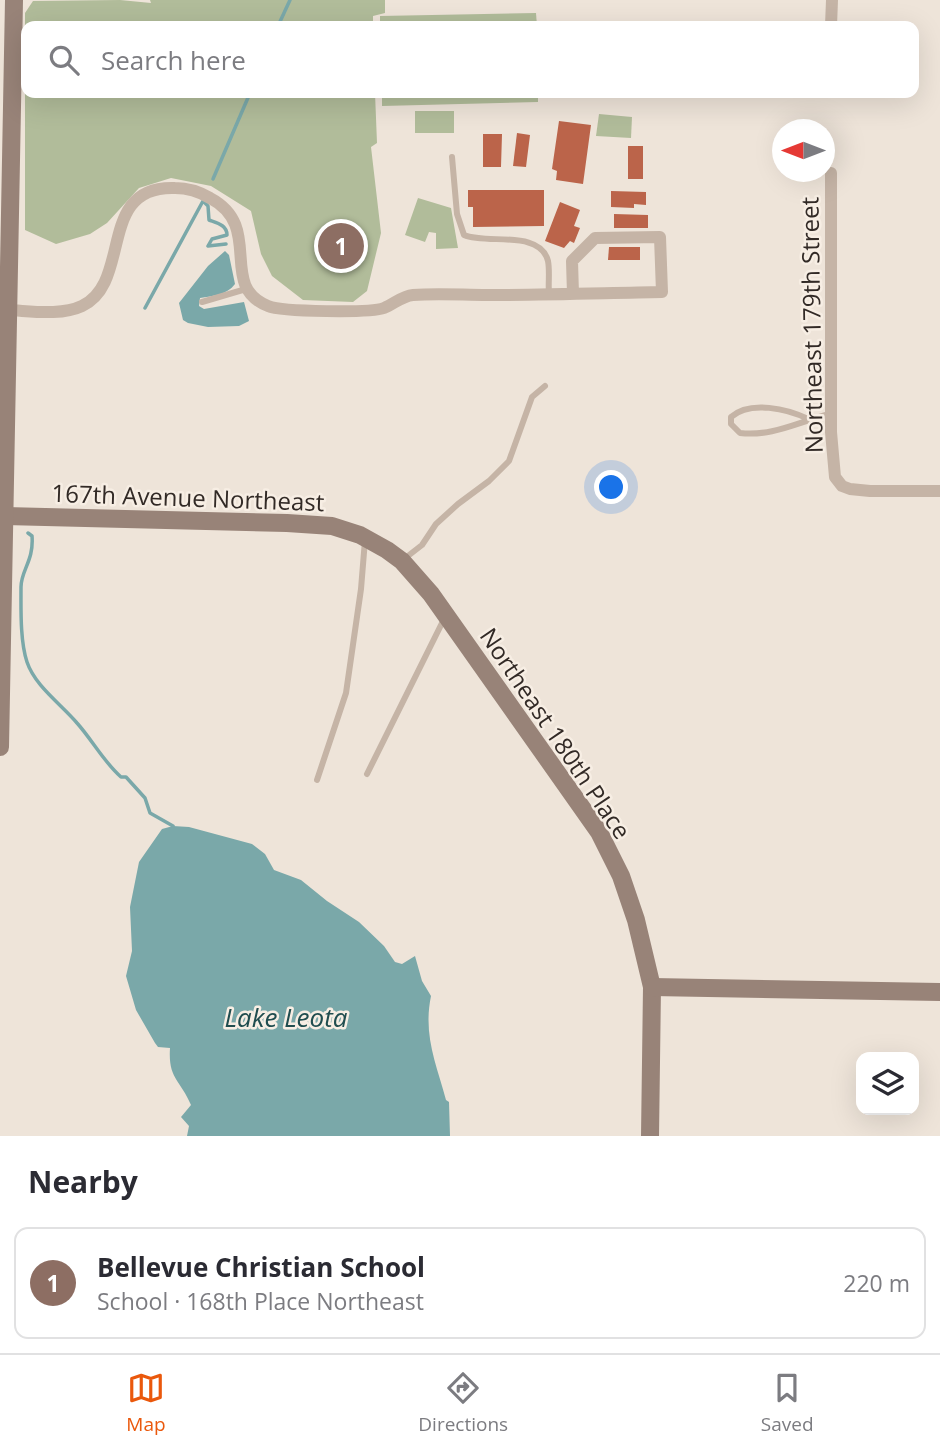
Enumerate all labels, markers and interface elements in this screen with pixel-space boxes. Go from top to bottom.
search box [21,21,919,98]
icon: search [45,41,83,79]
text: Search here [101,42,246,78]
north arrow [772,119,835,182]
street label: Northeast 179th Street [792,197,830,453]
pin: 1 [318,220,364,272]
your location [594,470,628,504]
street label: 167th Avenue Northeast [51,476,325,518]
street label: Northeast 180th Place [473,621,639,845]
water label: Lake Leota [225,999,348,1035]
map controls [856,1052,919,1115]
button: layers [856,1052,919,1115]
text: Nearby [28,1161,138,1202]
text: Bellevue Christian School [97,1249,425,1285]
text: 1 [46,1267,60,1299]
text: 220 m [843,1267,910,1299]
text: School · 168th Place Northeast [97,1285,424,1317]
tab: Map [126,1369,166,1437]
tab: Directions [418,1369,508,1437]
tab: Saved [761,1369,814,1437]

